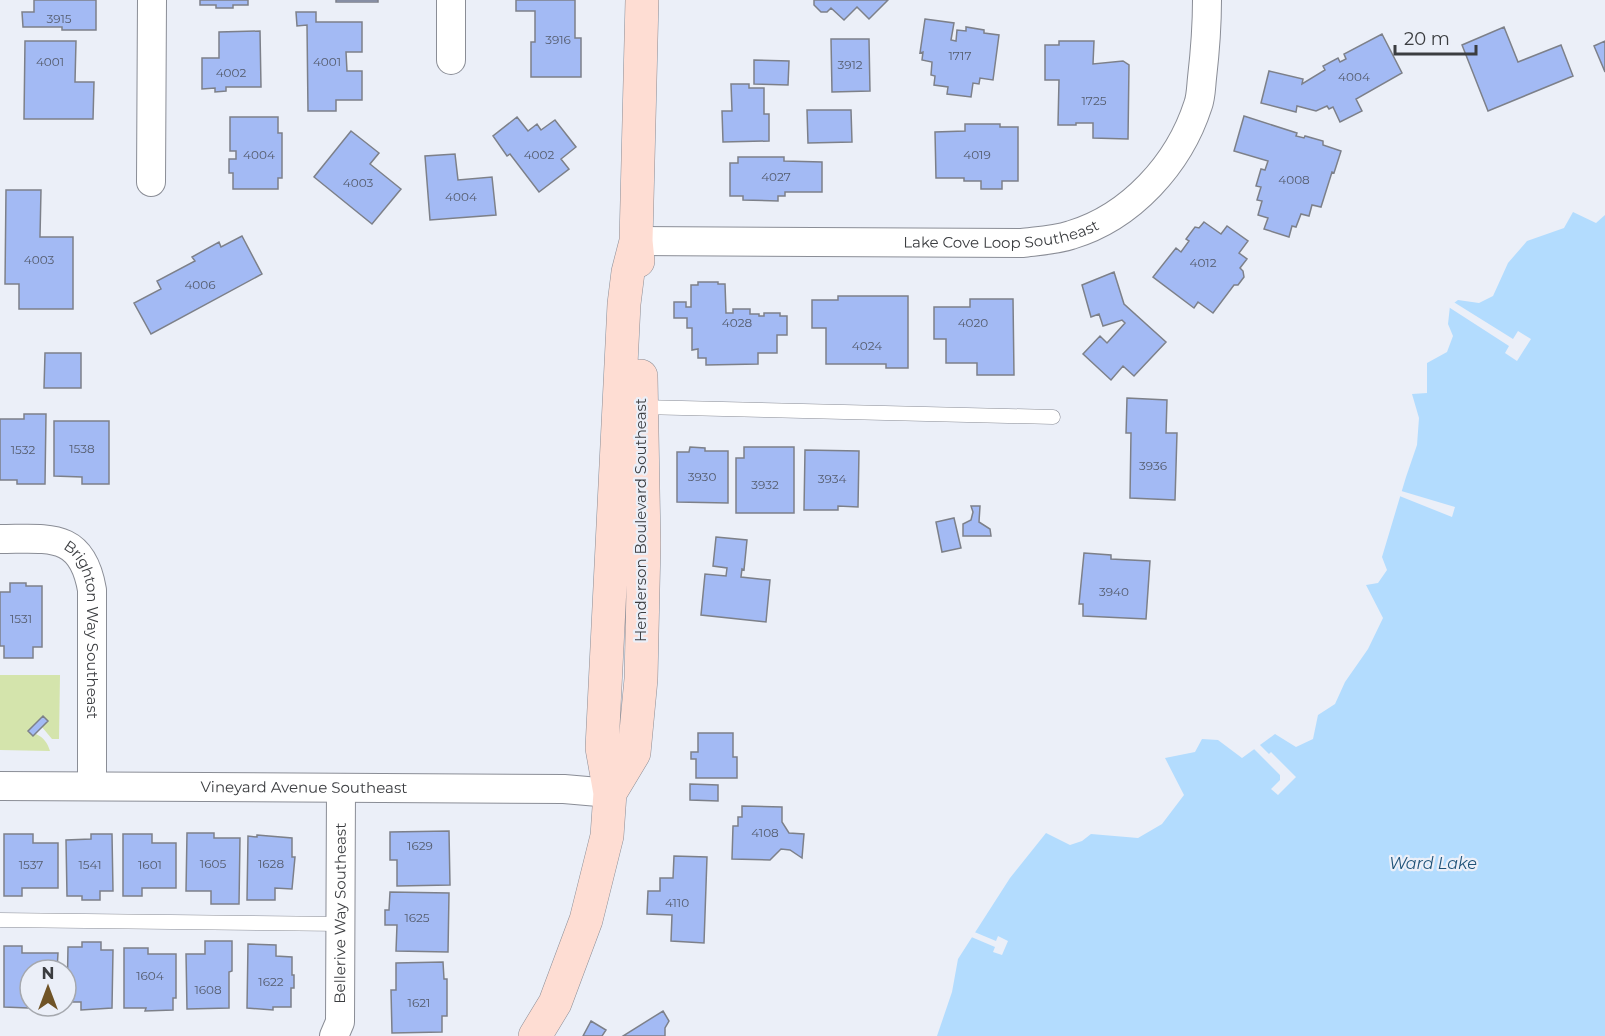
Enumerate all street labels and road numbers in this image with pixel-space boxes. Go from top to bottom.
street label: Lake Cove Loop Southeast [903,215,1102,252]
street label: Henderson Boulevard Southeast [631,398,650,642]
street label: Brighton Way Southeast [61,536,102,719]
street label: Vineyard Avenue Southeast [201,777,407,797]
street label: Bellerive Way Southeast [330,823,350,1004]

